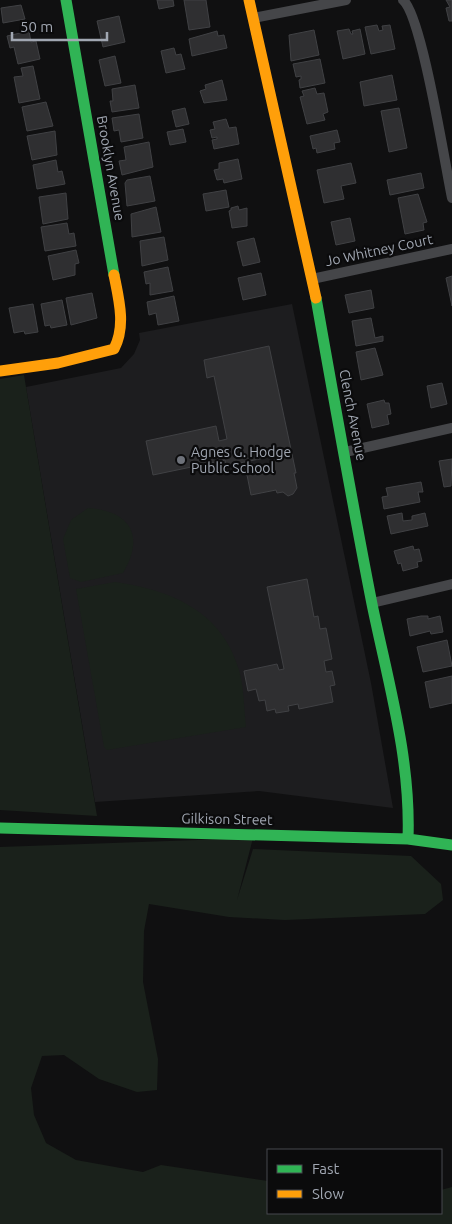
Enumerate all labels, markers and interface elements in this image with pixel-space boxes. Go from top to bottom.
scale bar [12,10,108,42]
text: 50 m [20,18,53,35]
street label: Brooklyn Avenue [94,114,128,222]
street label: Jo Whitney Court [324,231,435,269]
street label: Clench Avenue [336,368,370,462]
place label: Agnes G. Hodge Public School [191,444,291,476]
marker: Agnes G. Hodge Public School [175,454,187,466]
street label: Gilkison Street [181,810,273,828]
legend [267,1149,442,1214]
text: Fast [312,1160,340,1177]
text: Slow [312,1185,345,1202]

